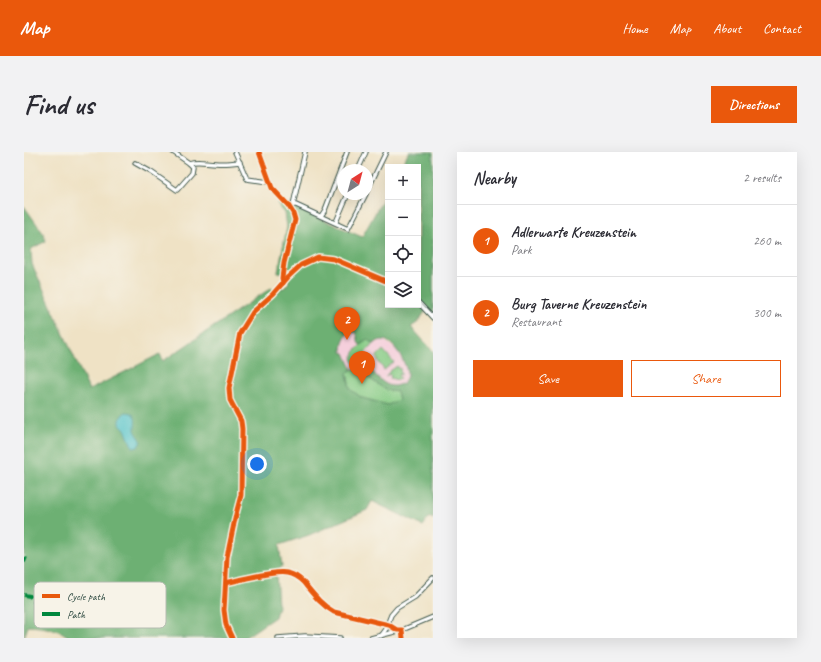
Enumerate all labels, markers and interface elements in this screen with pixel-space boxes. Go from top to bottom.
text: Map [20,16,50,40]
text: Home [622,20,648,37]
text: Map [670,20,691,37]
text: About [713,20,741,37]
text: Contact [763,20,801,37]
button: Directions [711,86,797,123]
text: Find us [24,87,94,122]
north arrow [337,164,373,200]
map controls [385,164,421,308]
button: + [385,164,421,200]
text: Nearby [473,168,516,189]
text: 2 results [743,170,781,186]
button: − [385,200,421,236]
text: Adlerwarte Kreuzenstein [511,223,636,242]
text: 1 [483,233,489,249]
text: 260 m [753,233,781,249]
button: locate [385,236,421,272]
text: Park [511,242,532,258]
button: layers [385,272,421,308]
text: Burg Taverne Kreuzenstein [511,295,646,314]
text: 2 [483,305,489,321]
text: 300 m [753,305,781,321]
pin: 2 [334,307,360,340]
text: Restaurant [511,314,561,330]
pin: 1 [349,351,375,384]
button: Save [473,360,623,397]
button: Share [631,360,781,397]
your location [247,454,267,474]
legend [34,582,166,628]
text: Cycle path [67,589,106,603]
text: Path [67,607,86,621]

